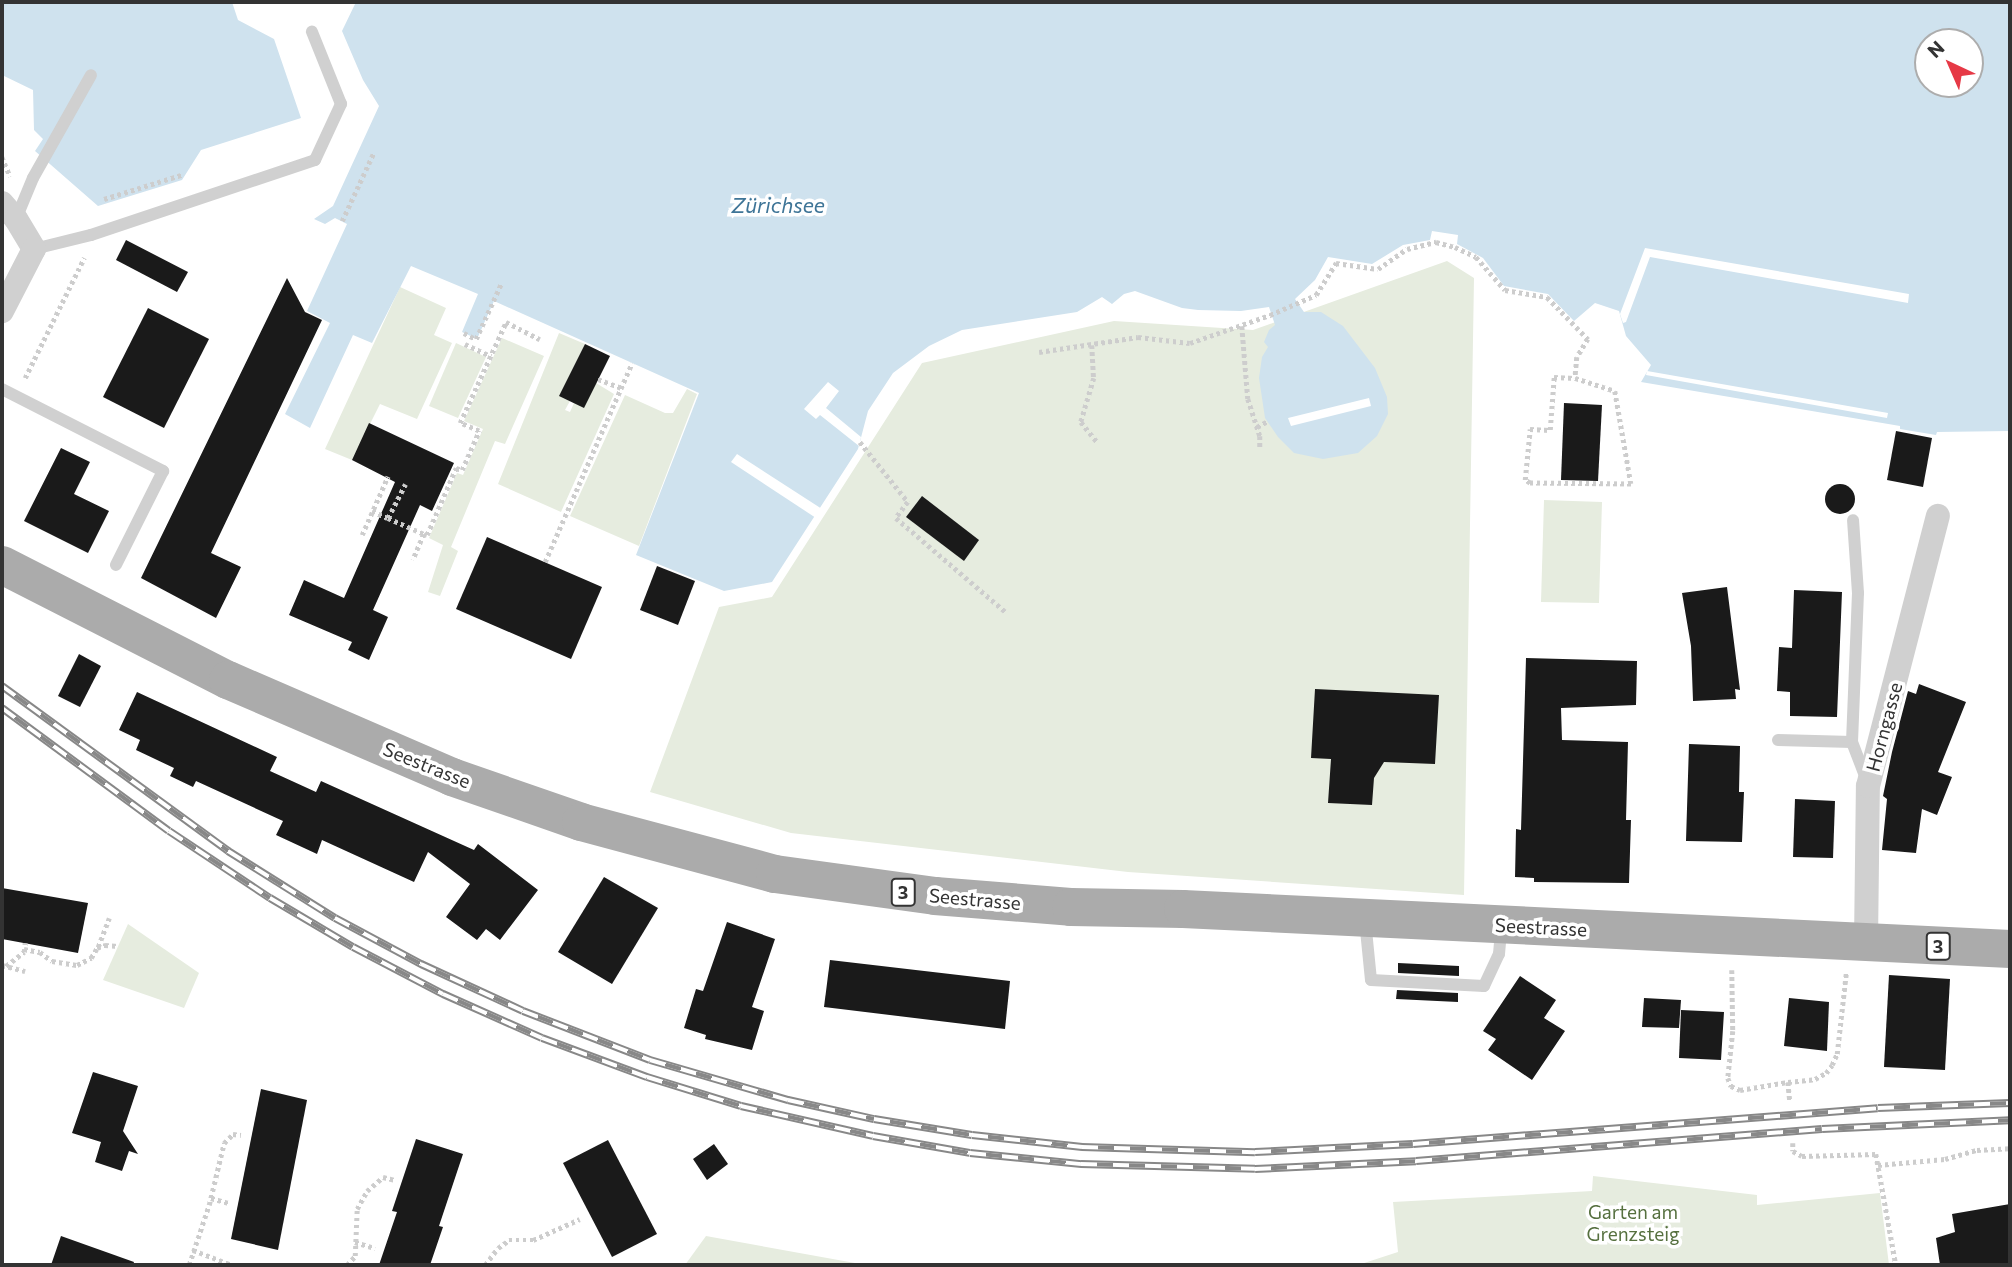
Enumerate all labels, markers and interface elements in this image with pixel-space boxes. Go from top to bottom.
north arrow [1914,28,1984,98]
text: N [1922,36,1949,62]
water label: Zürichsee [731,192,825,218]
street label: Horngasse [1861,680,1907,774]
street label: Seestrasse [380,737,474,793]
road number: 3 [891,878,915,906]
street label: Seestrasse [928,884,1022,914]
street label: Seestrasse [1494,913,1588,941]
road number: 3 [1926,931,1950,960]
park label: Garten am Grenzsteig [1587,1201,1679,1245]

